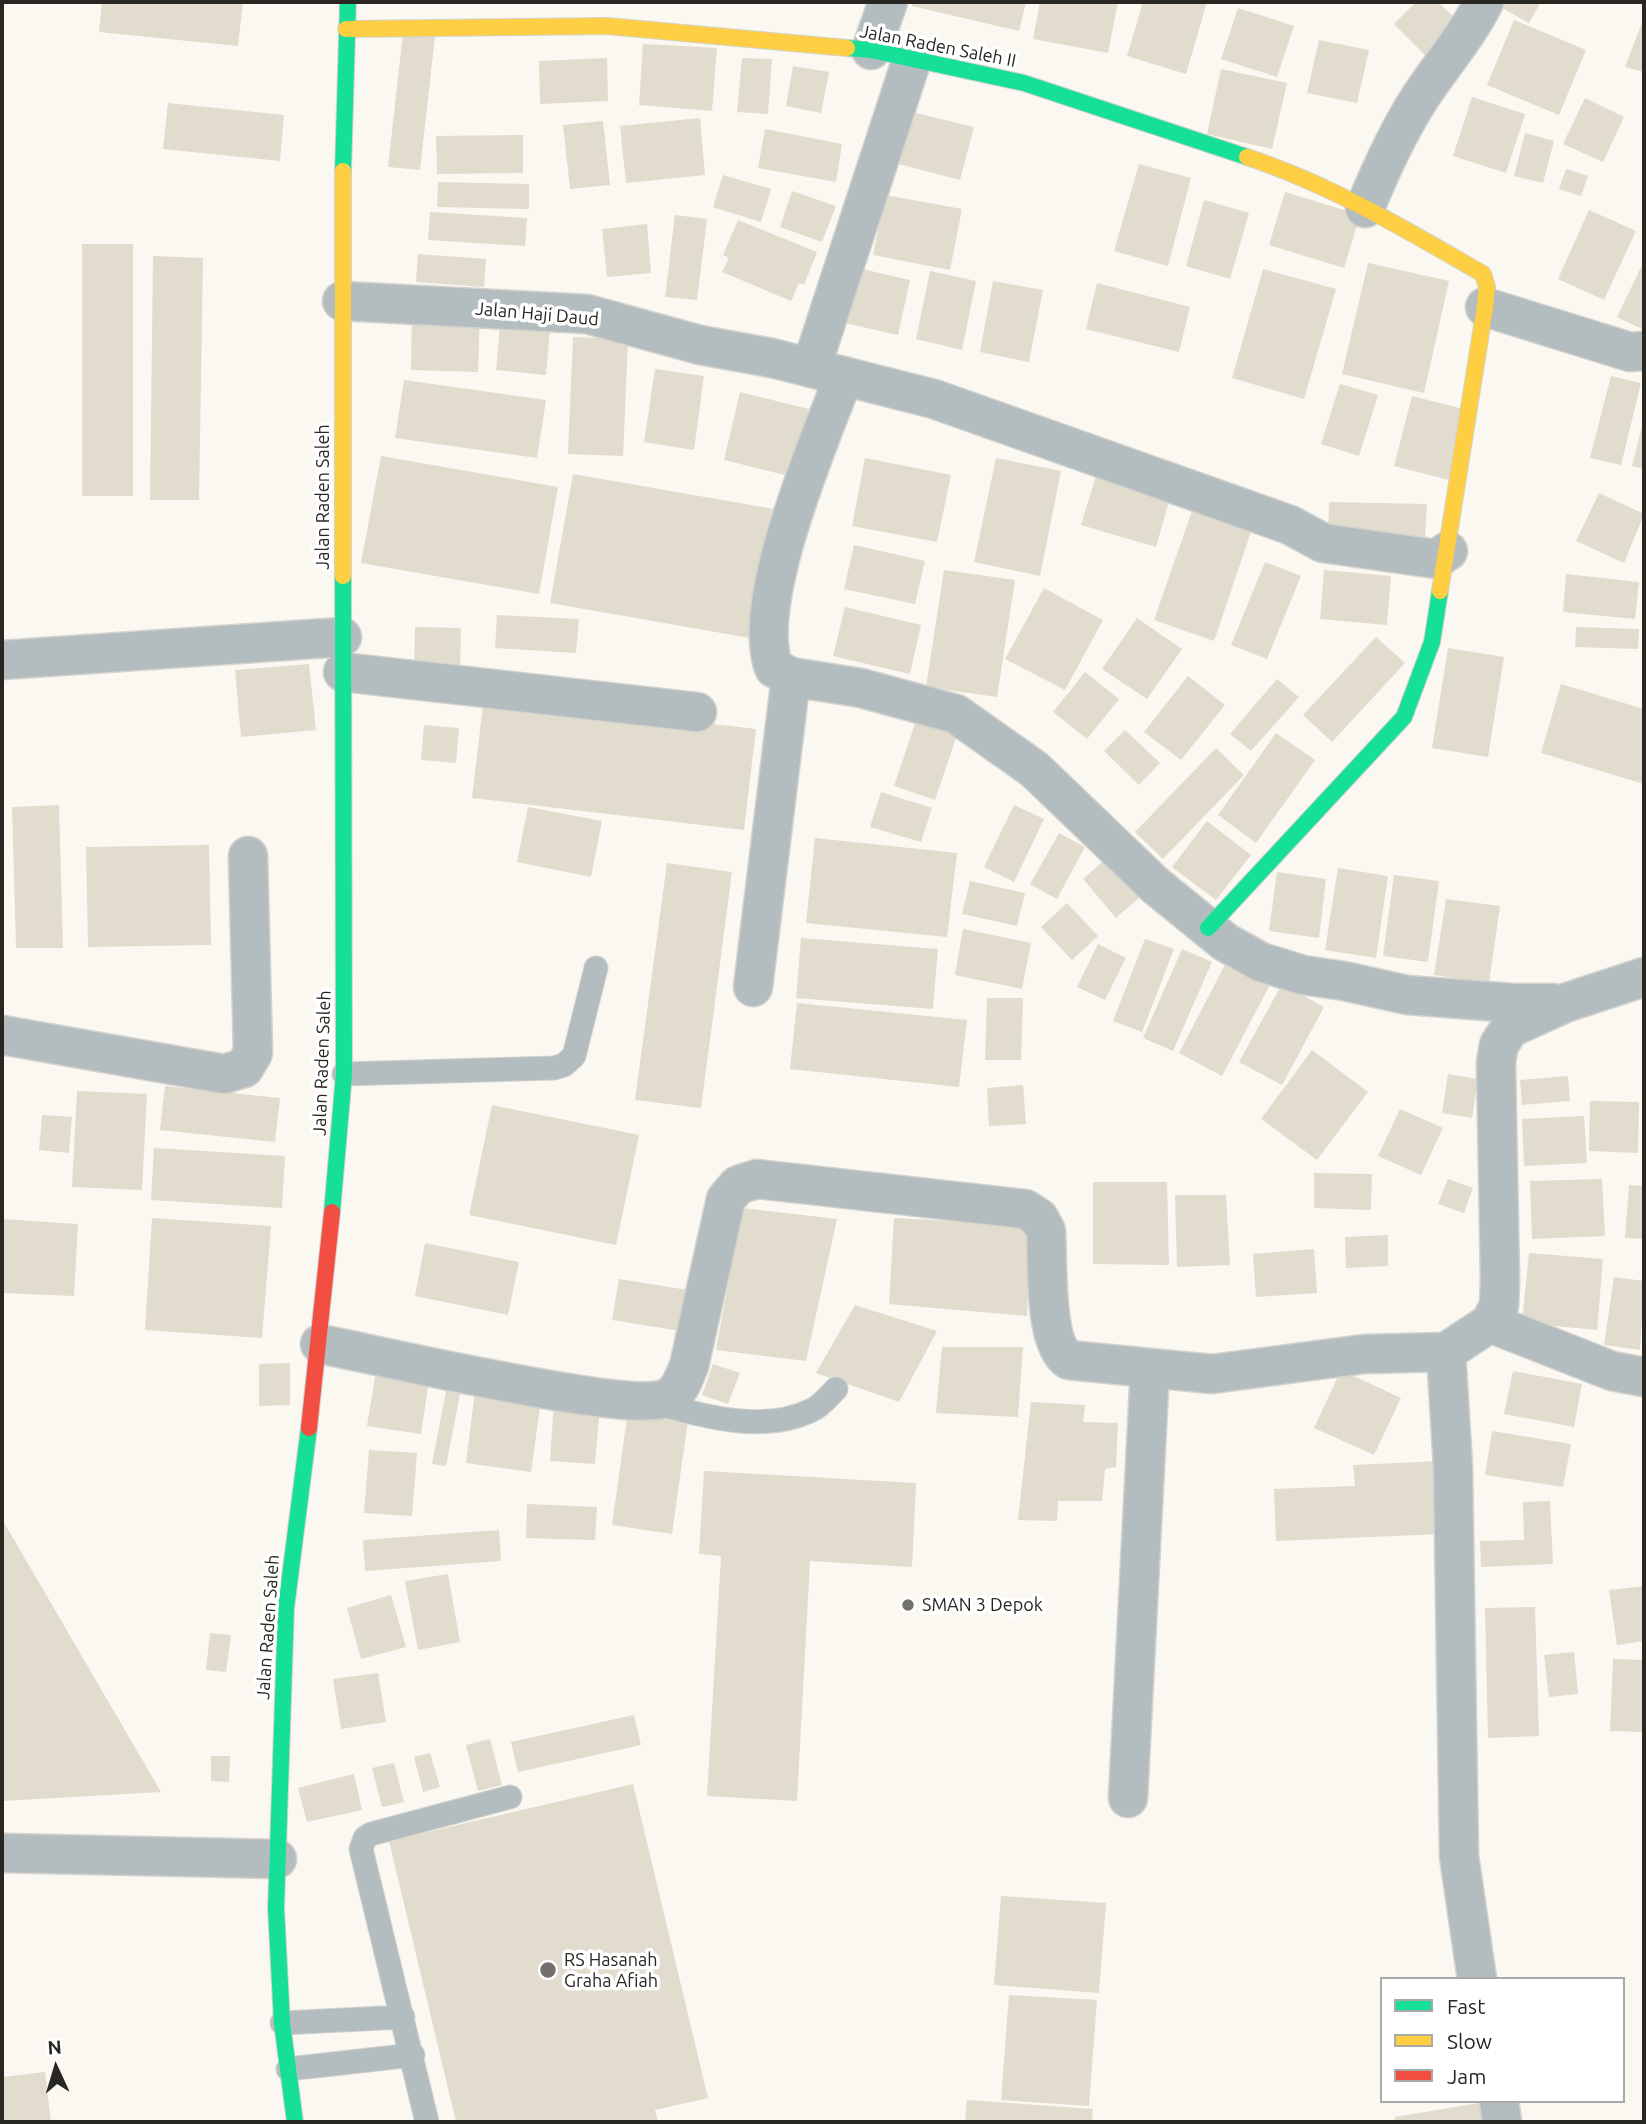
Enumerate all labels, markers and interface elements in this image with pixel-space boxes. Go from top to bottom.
street label: Jalan Raden Saleh II [858,20,1018,72]
street label: Jalan Haji Daud [474,298,600,330]
street label: Jalan Raden Saleh [312,424,334,570]
street label: Jalan Raden Saleh [309,990,335,1136]
street label: Jalan Raden Saleh [252,1554,284,1700]
place label: SMAN 3 Depok [922,1594,1043,1616]
marker: SMAN 3 Depok [900,1597,916,1613]
place label: RS Hasanah Graha Afiah [564,1949,658,1992]
marker: RS Hasanah Graha Afiah [538,1960,558,1980]
legend [1380,1977,1625,2103]
text: Fast [1447,1994,1485,2018]
text: Slow [1447,2029,1492,2053]
north arrow [21,2033,91,2103]
text: N [47,2036,62,2059]
text: Jam [1447,2064,1486,2088]

